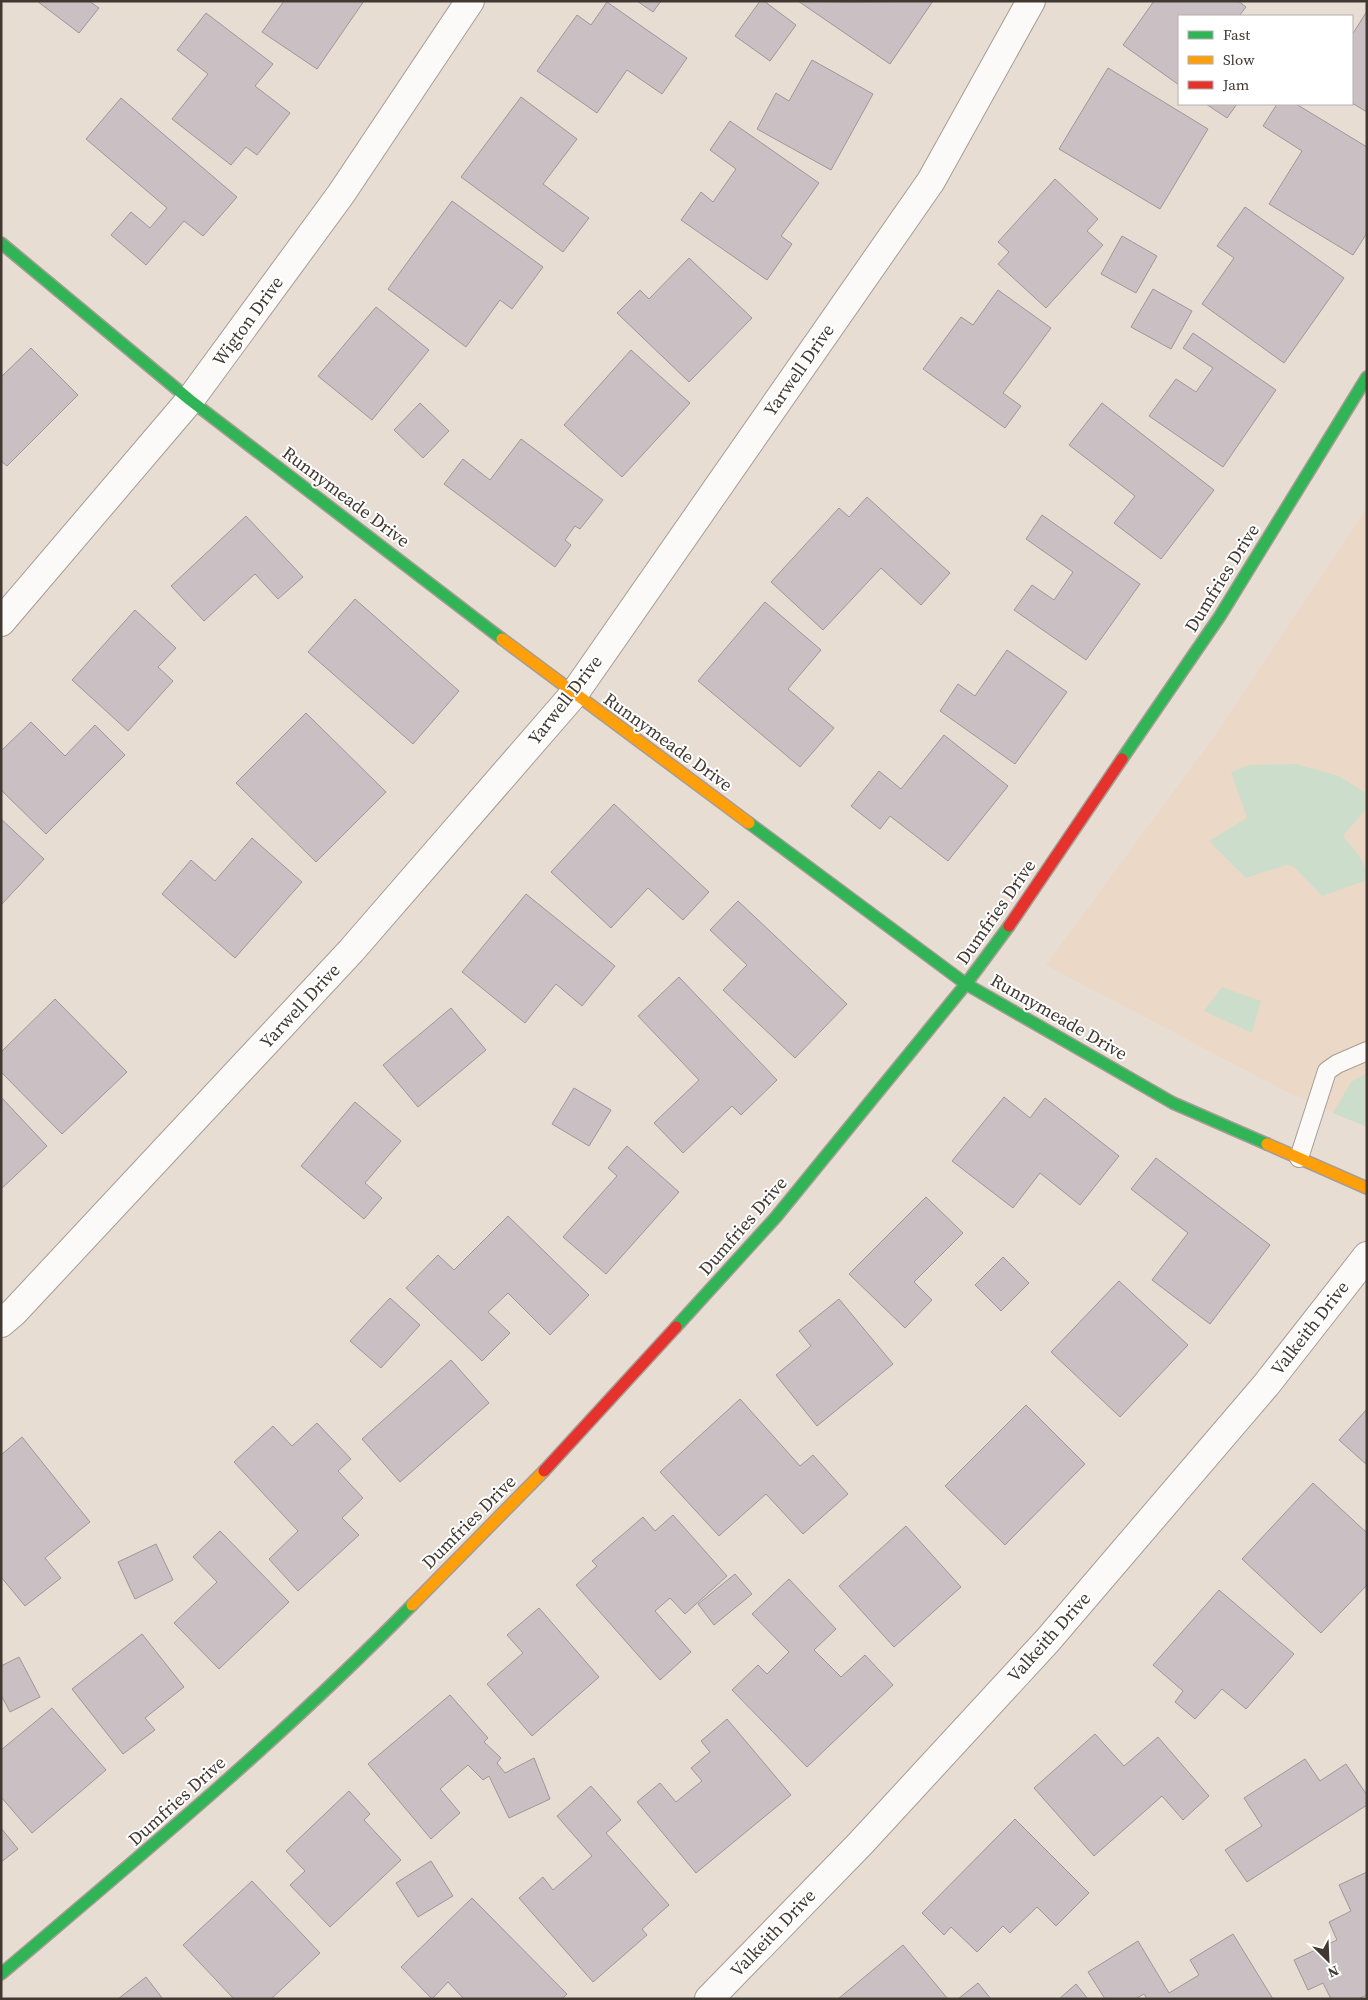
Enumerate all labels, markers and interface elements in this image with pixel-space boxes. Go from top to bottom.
legend [1178,15,1353,105]
text: Fast [1223,24,1250,45]
text: Slow [1223,49,1255,70]
text: Jam [1222,74,1250,95]
street label: Wigton Drive [206,271,289,371]
street label: Yarwell Drive [758,318,840,421]
street label: Runnymeade Drive [277,440,415,553]
street label: Dumfries Drive [1178,519,1265,637]
street label: Yarwell Drive [522,650,608,750]
street label: Runnymeade Drive [599,686,738,797]
street label: Dumfries Drive [950,854,1041,969]
street label: Yarwell Drive [254,958,345,1054]
street label: Runnymeade Drive [986,967,1132,1066]
street label: Dumfries Drive [693,1171,793,1280]
street label: Valkeith Drive [1265,1275,1354,1380]
street label: Dumfries Drive [416,1469,521,1574]
street label: Valkeith Drive [1001,1586,1096,1687]
street label: Dumfries Drive [122,1750,231,1851]
street label: Valkeith Drive [724,1883,821,1982]
north arrow [1303,1935,1353,1985]
text: N [1325,1961,1342,1983]

